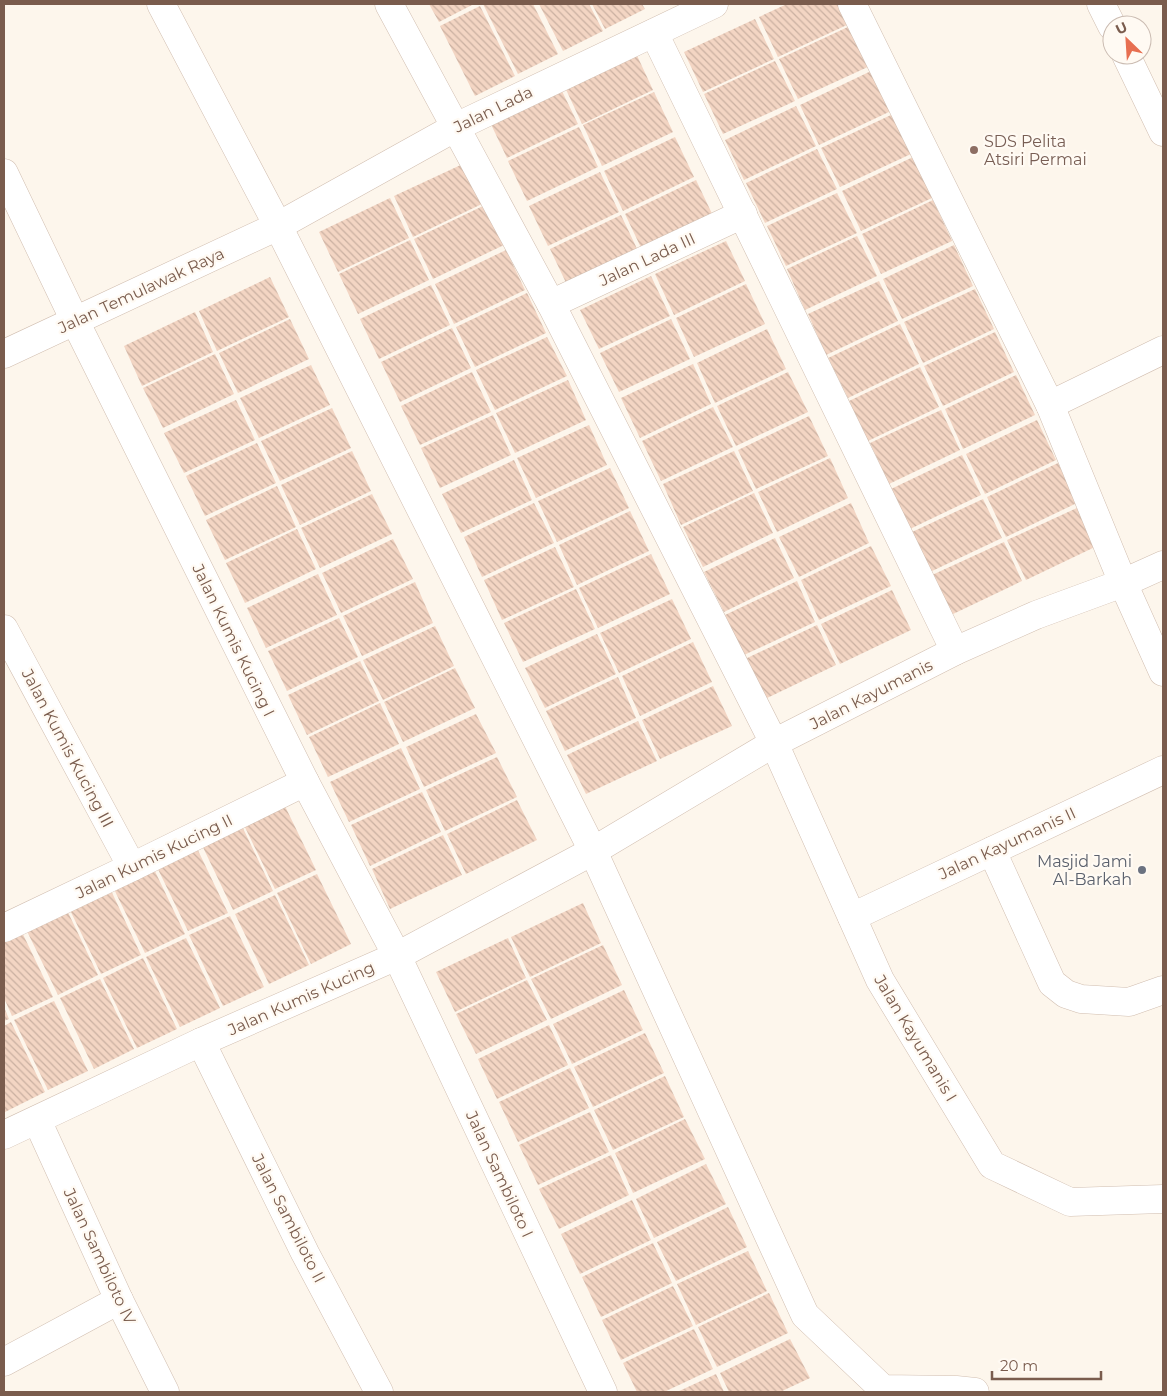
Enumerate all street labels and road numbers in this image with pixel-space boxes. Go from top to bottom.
street label: Jalan Lada [450,82,536,137]
street label: Jalan Lada III [595,229,698,290]
street label: Jalan Temulawak Raya [54,244,227,338]
street label: Jalan Kumis Kucing I [188,560,279,719]
street label: Jalan Kayumanis [806,655,936,734]
street label: Jalan Kumis Kucing III [17,665,117,831]
street label: Jalan Kayumanis II [935,803,1079,884]
street label: Jalan Kumis Kucing II [72,810,236,903]
street label: Jalan Kumis Kucing [224,958,377,1040]
street label: Jalan Kayumanis I [870,971,961,1105]
street label: Jalan Sambiloto I [462,1107,537,1240]
street label: Jalan Sambiloto II [247,1150,329,1286]
street label: Jalan Sambiloto IV [59,1184,140,1328]

